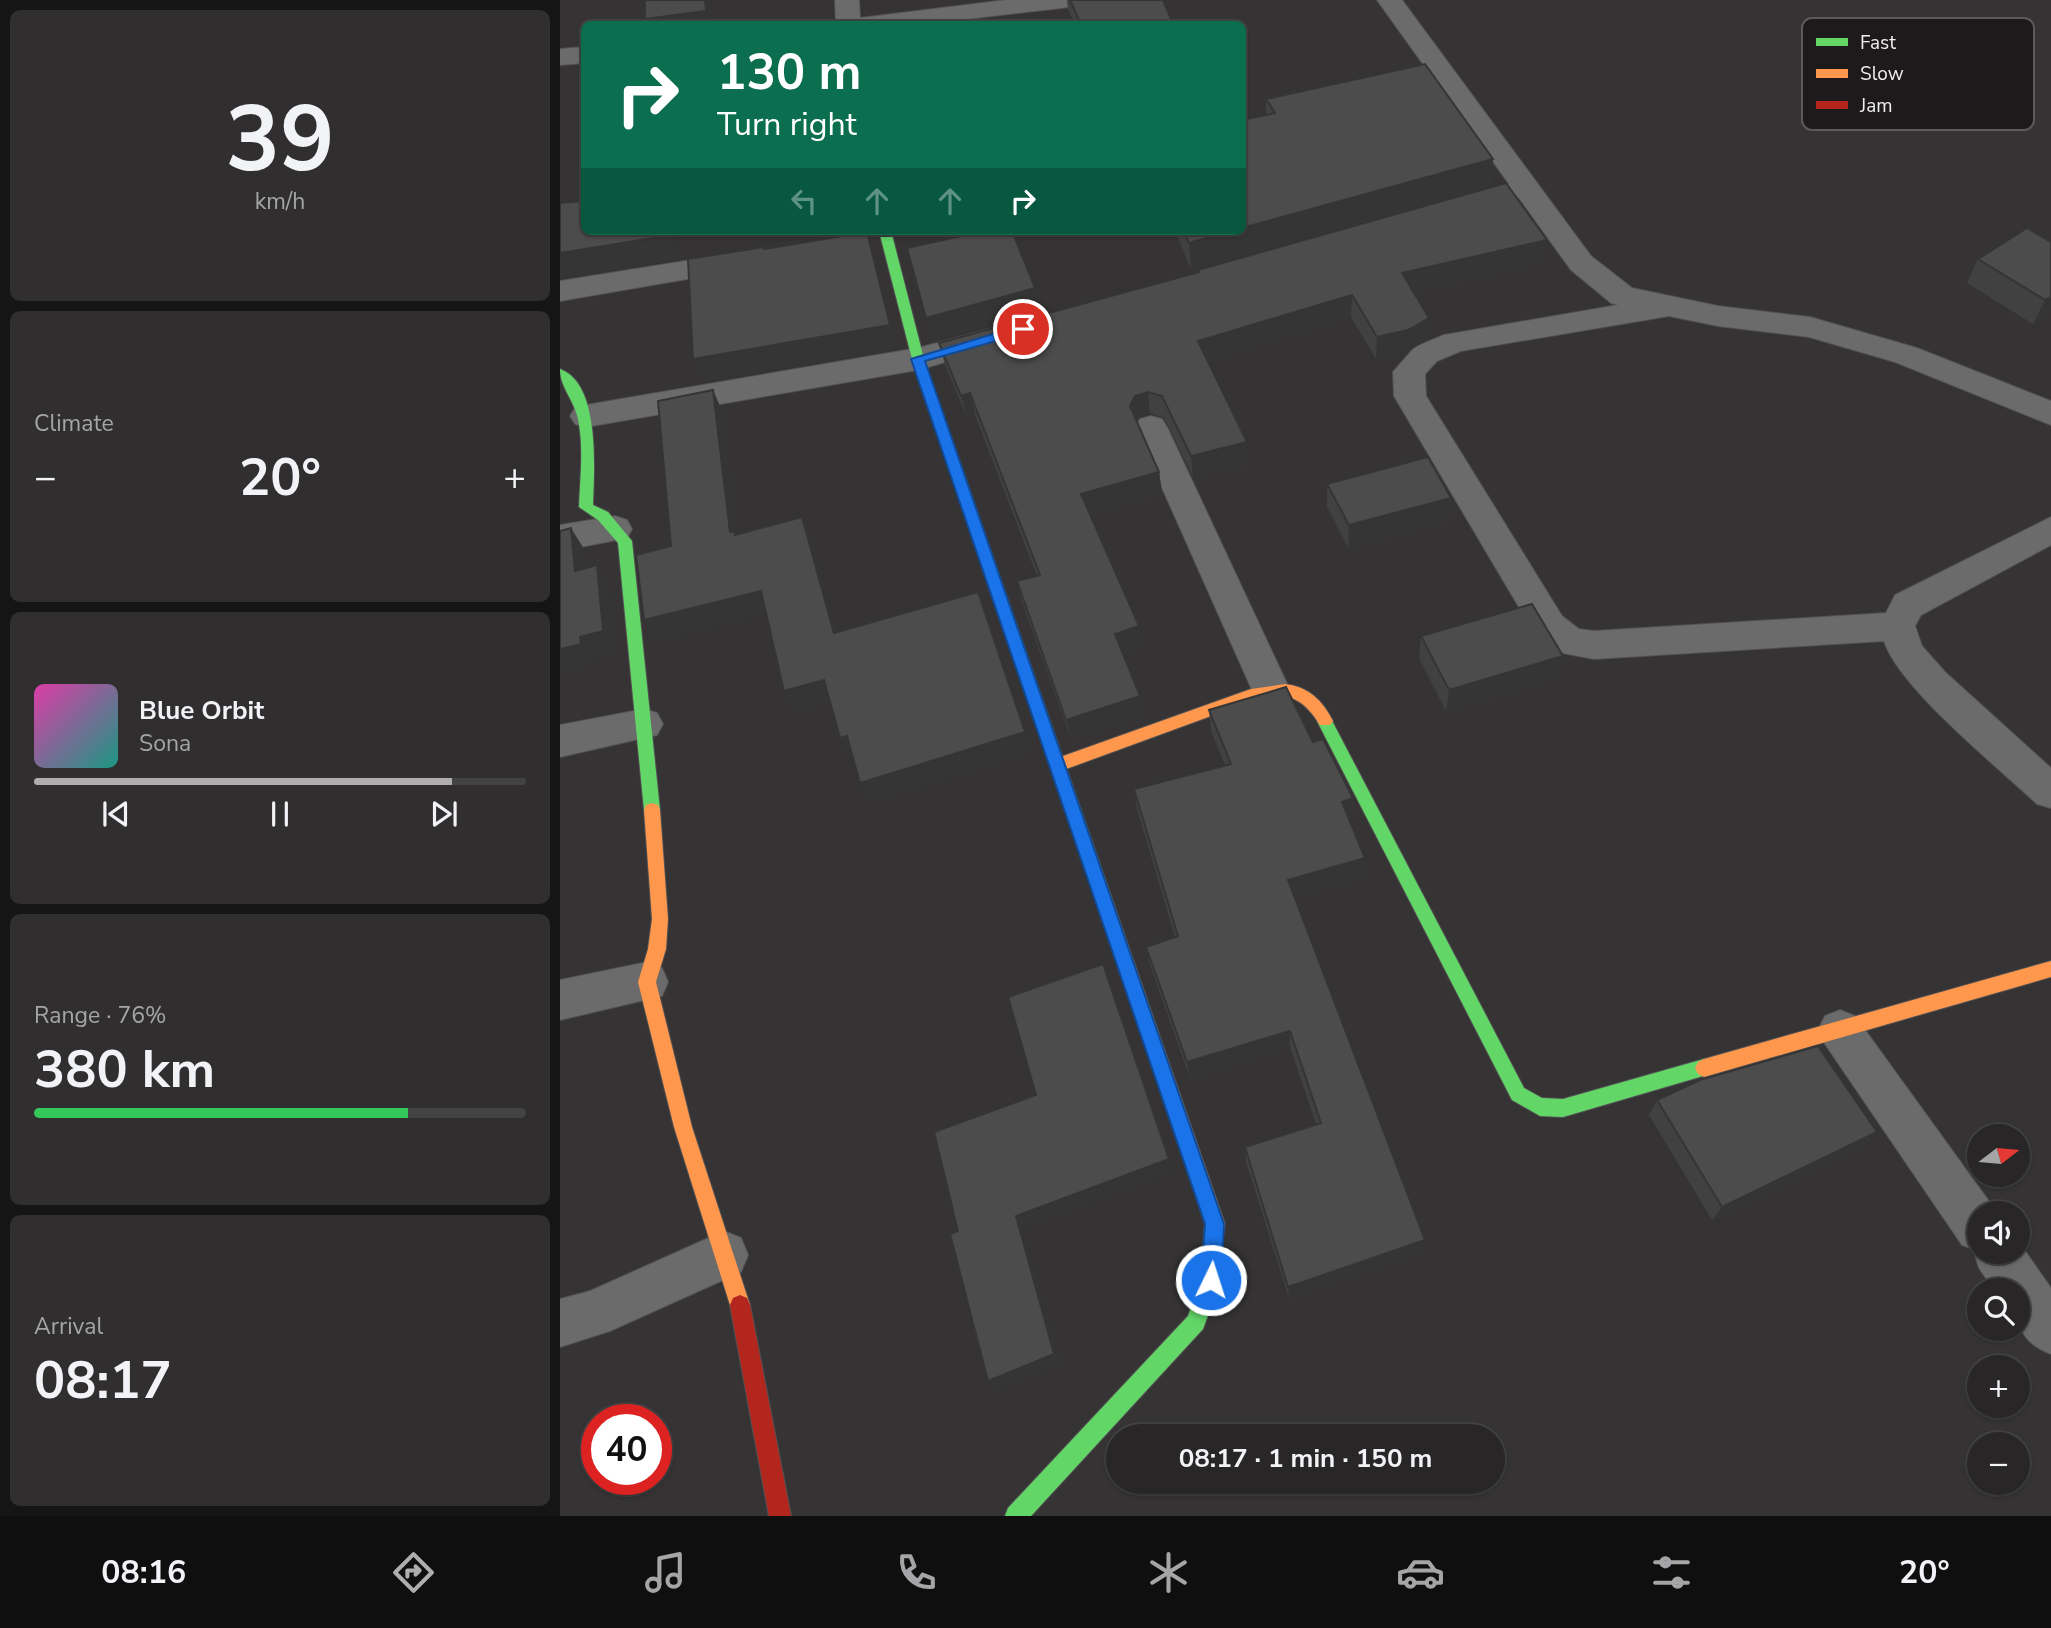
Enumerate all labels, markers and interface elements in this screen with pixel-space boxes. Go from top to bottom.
legend [1802,18,2034,130]
text: Fast [1860,30,1896,56]
text: 130 m [717,39,861,106]
icon: right [602,49,693,140]
text: Slow [1860,61,1904,87]
text: 39 [225,78,335,202]
text: Jam [1859,93,1893,119]
text: Turn right [717,103,857,146]
icon: left [785,182,823,220]
icon: ahead [858,182,896,220]
icon: ahead [931,182,969,220]
icon: right [1004,182,1042,220]
text: km/h [255,186,305,217]
pin [993,299,1053,359]
icon: arrive [1004,310,1042,348]
text: Climate [34,408,114,439]
text: 20° [239,442,321,513]
text: − [34,452,57,503]
text: + [503,452,526,503]
text: Blue Orbit [139,693,264,728]
text: Sona [139,728,191,759]
icon: previous [97,795,135,833]
icon: pause [261,795,299,833]
icon: next [425,795,463,833]
text: Range · 76% [34,1000,166,1031]
text: 380 km [34,1034,215,1105]
north arrow [1967,1124,2030,1186]
map controls [1967,1124,2030,1495]
button: sound [1967,1201,2030,1264]
position arrow [1174,1243,1248,1317]
button: search [1967,1278,2030,1341]
text: Arrival [34,1311,103,1342]
text: 08:17 [34,1345,172,1416]
button: + [1967,1355,2030,1418]
speed limit sign: 40 [581,1404,672,1495]
button: − [1967,1432,2030,1495]
text: 08:17 · 1 min · 150 m [1179,1441,1432,1476]
icon: directions [389,1548,438,1597]
icon: music [641,1548,690,1597]
icon: phone [892,1548,941,1597]
icon: climate [1144,1548,1193,1597]
icon: car [1396,1548,1445,1597]
icon: filters [1647,1548,1696,1597]
text: 08:16 [101,1551,186,1594]
text: 20° [1899,1551,1950,1594]

